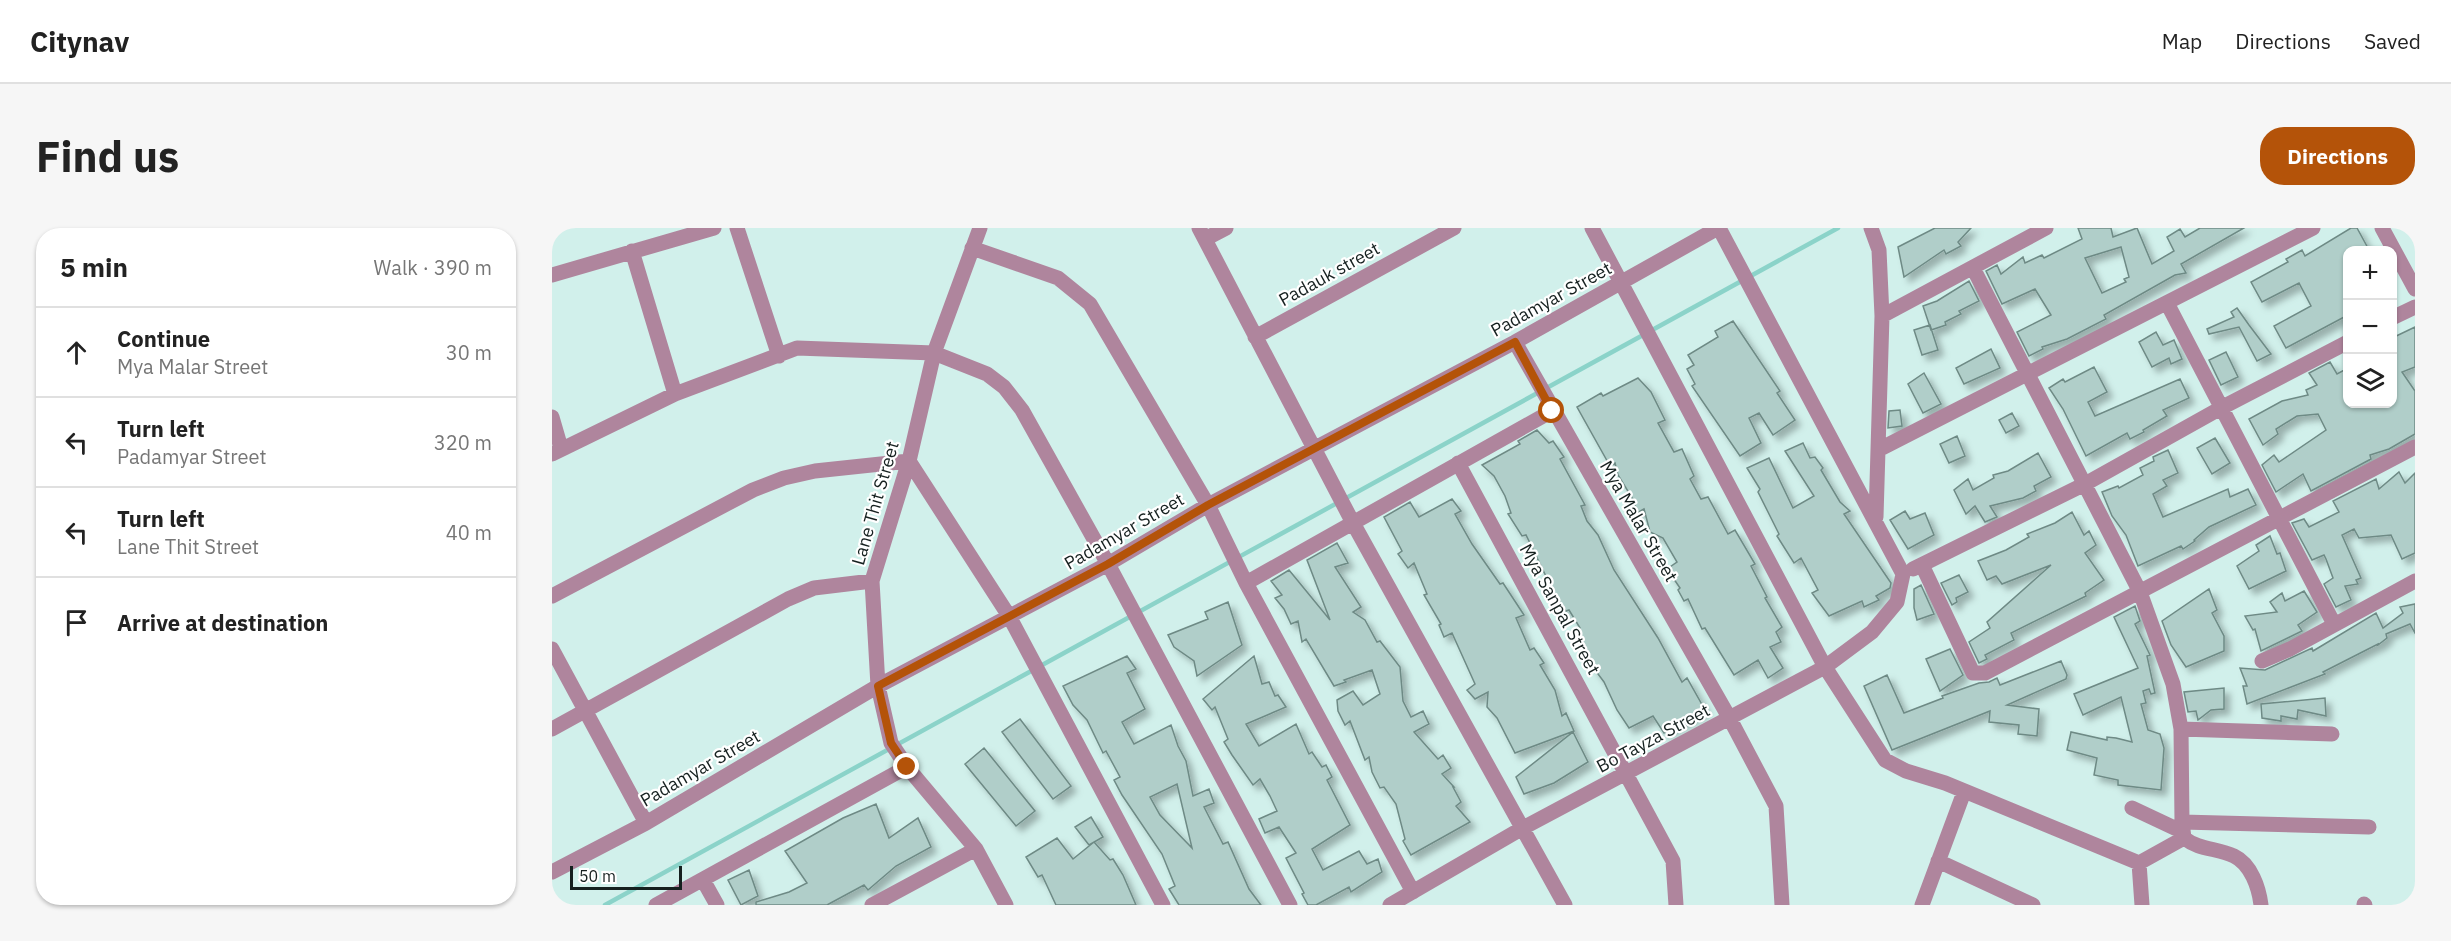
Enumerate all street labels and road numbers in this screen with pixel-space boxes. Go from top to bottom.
street label: Padauk street [1274,237,1384,311]
street label: Padamyar Street [1487,256,1615,342]
street label: Lane Thit Street [846,438,904,568]
street label: Mya Malar Street [1595,456,1683,586]
street label: Padamyar Street [1060,487,1188,575]
street label: Mya Sanpal Street [1515,540,1605,678]
street label: Bo Tayza Street [1592,698,1714,778]
street label: Padamyar Street [636,724,764,812]

